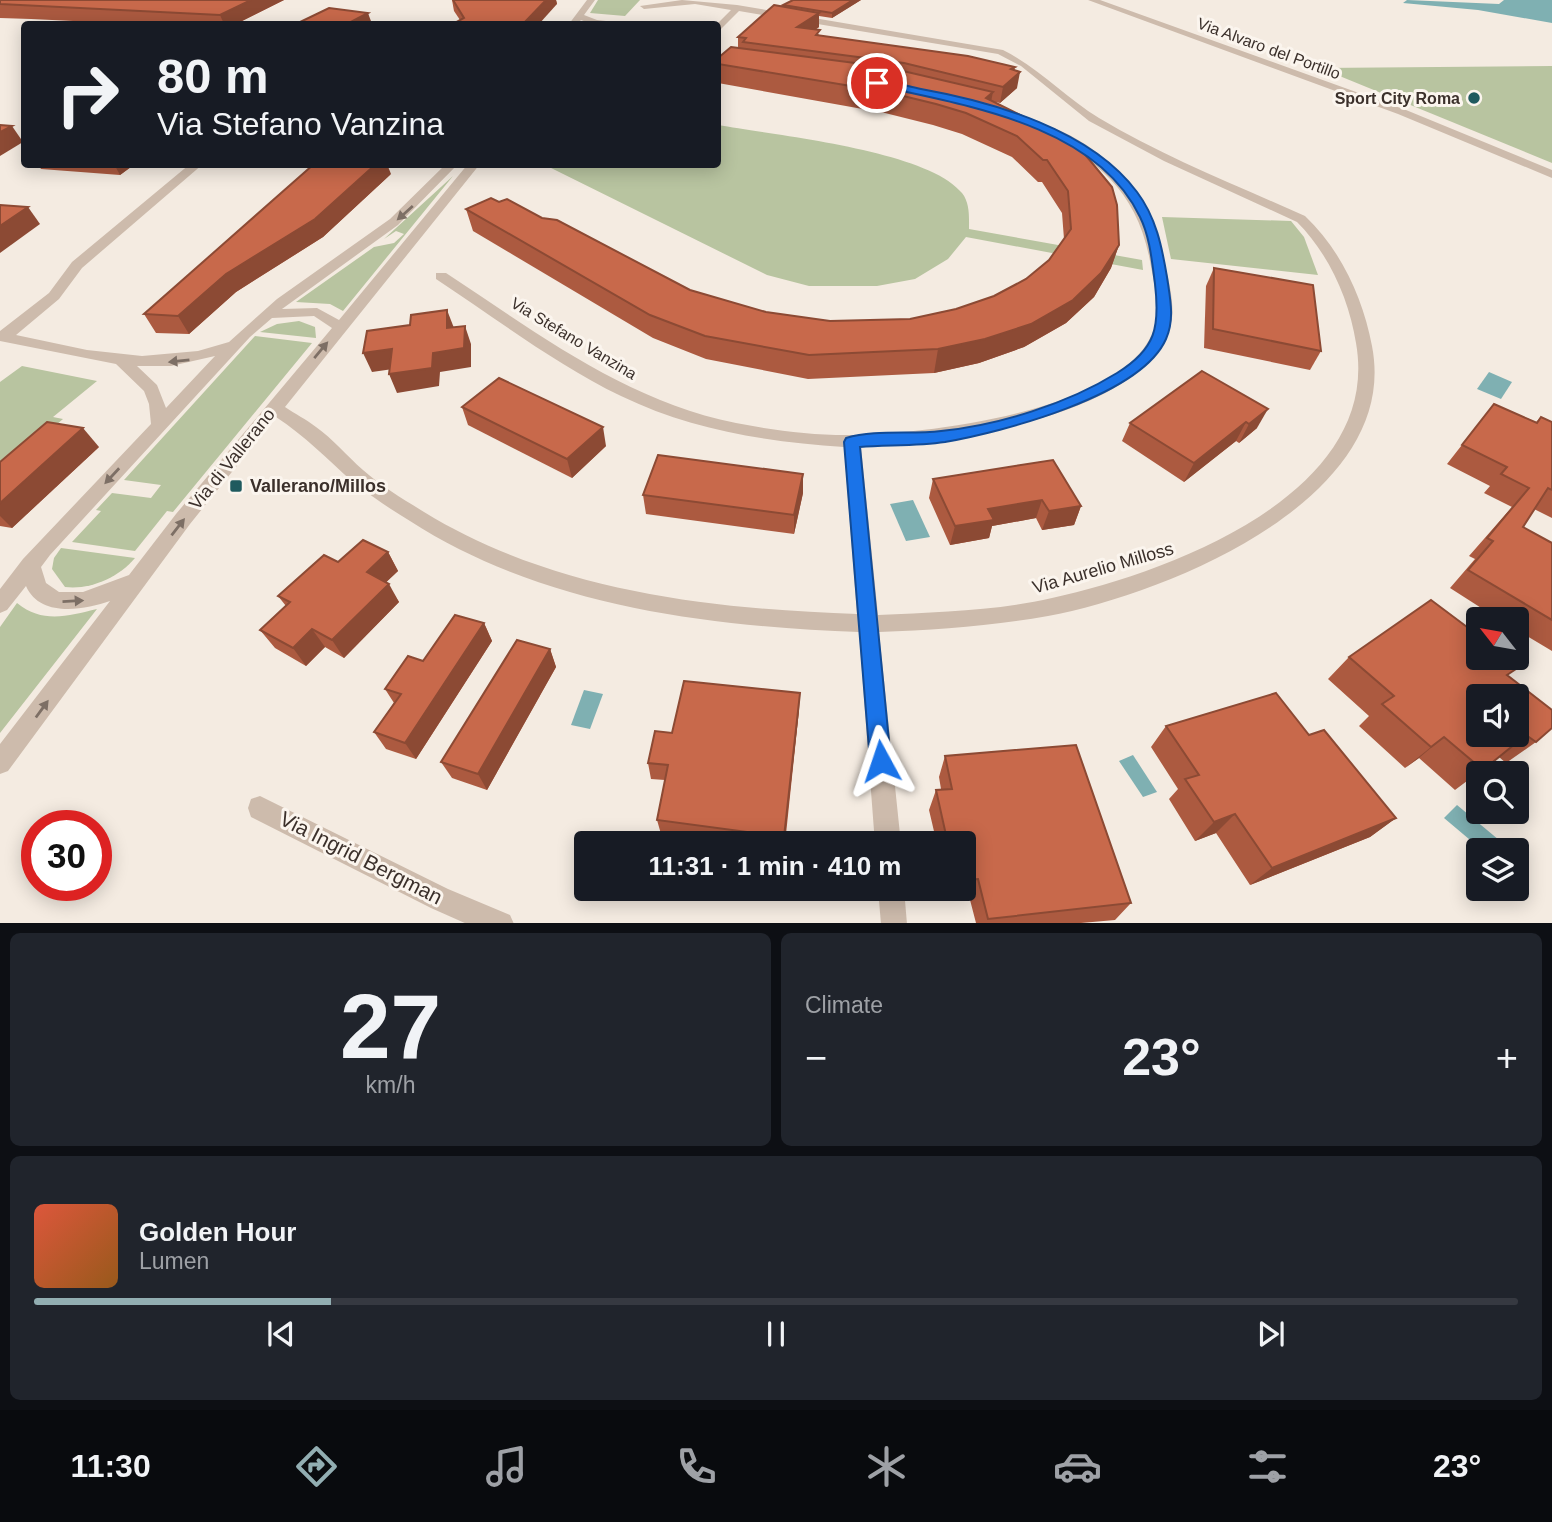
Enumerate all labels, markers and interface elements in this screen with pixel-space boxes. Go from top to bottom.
street label: Via Alvaro del Portillo [1195,15,1343,82]
icon: right [42,49,133,140]
text: 80 m [157,49,269,103]
pin [847,53,907,113]
icon: arrive [858,64,896,102]
place label: Sport City Roma [1335,90,1460,107]
marker: Sport City Roma [1466,90,1482,106]
text: Via Stefano Vanzina [157,106,444,142]
one-way arrow [396,204,413,220]
street label: Via Stefano Vanzina [508,294,640,383]
one-way arrow [313,341,329,359]
one-way arrow [167,355,189,366]
street label: Via di Vallerano [185,404,279,514]
one-way arrow [104,467,120,484]
place label: Vallerano/Millos [250,476,386,496]
marker: Vallerano/Millos [228,478,244,494]
one-way arrow [170,518,185,536]
street label: Via Aurelio Milloss [1030,538,1176,598]
one-way arrow [62,595,84,606]
north arrow [1466,607,1530,670]
map controls [1466,607,1529,901]
button: sound [1466,684,1529,747]
one-way arrow [34,700,48,718]
position arrow [844,724,918,798]
button: search [1466,761,1529,824]
street label: Via Ingrid Bergman [276,807,446,909]
speed limit sign: 30 [21,810,112,901]
button: layers [1466,838,1529,901]
text: 11:31 · 1 min · 410 m [649,851,901,881]
text: 27 [340,976,441,1077]
text: Climate [805,992,883,1018]
text: 23° [1122,1028,1201,1086]
text: − [805,1037,827,1079]
text: + [1496,1037,1518,1079]
text: km/h [366,1072,415,1098]
text: Golden Hour [139,1217,296,1247]
text: Lumen [139,1248,209,1274]
icon: previous [262,1315,300,1353]
icon: pause [757,1315,795,1353]
icon: next [1252,1315,1290,1353]
icon: directions [292,1442,341,1491]
icon: music [482,1442,531,1491]
icon: phone [672,1442,721,1491]
icon: climate [862,1442,911,1491]
icon: car [1053,1442,1102,1491]
icon: filters [1243,1442,1292,1491]
text: 11:30 [71,1448,151,1484]
text: 23° [1433,1448,1481,1484]

